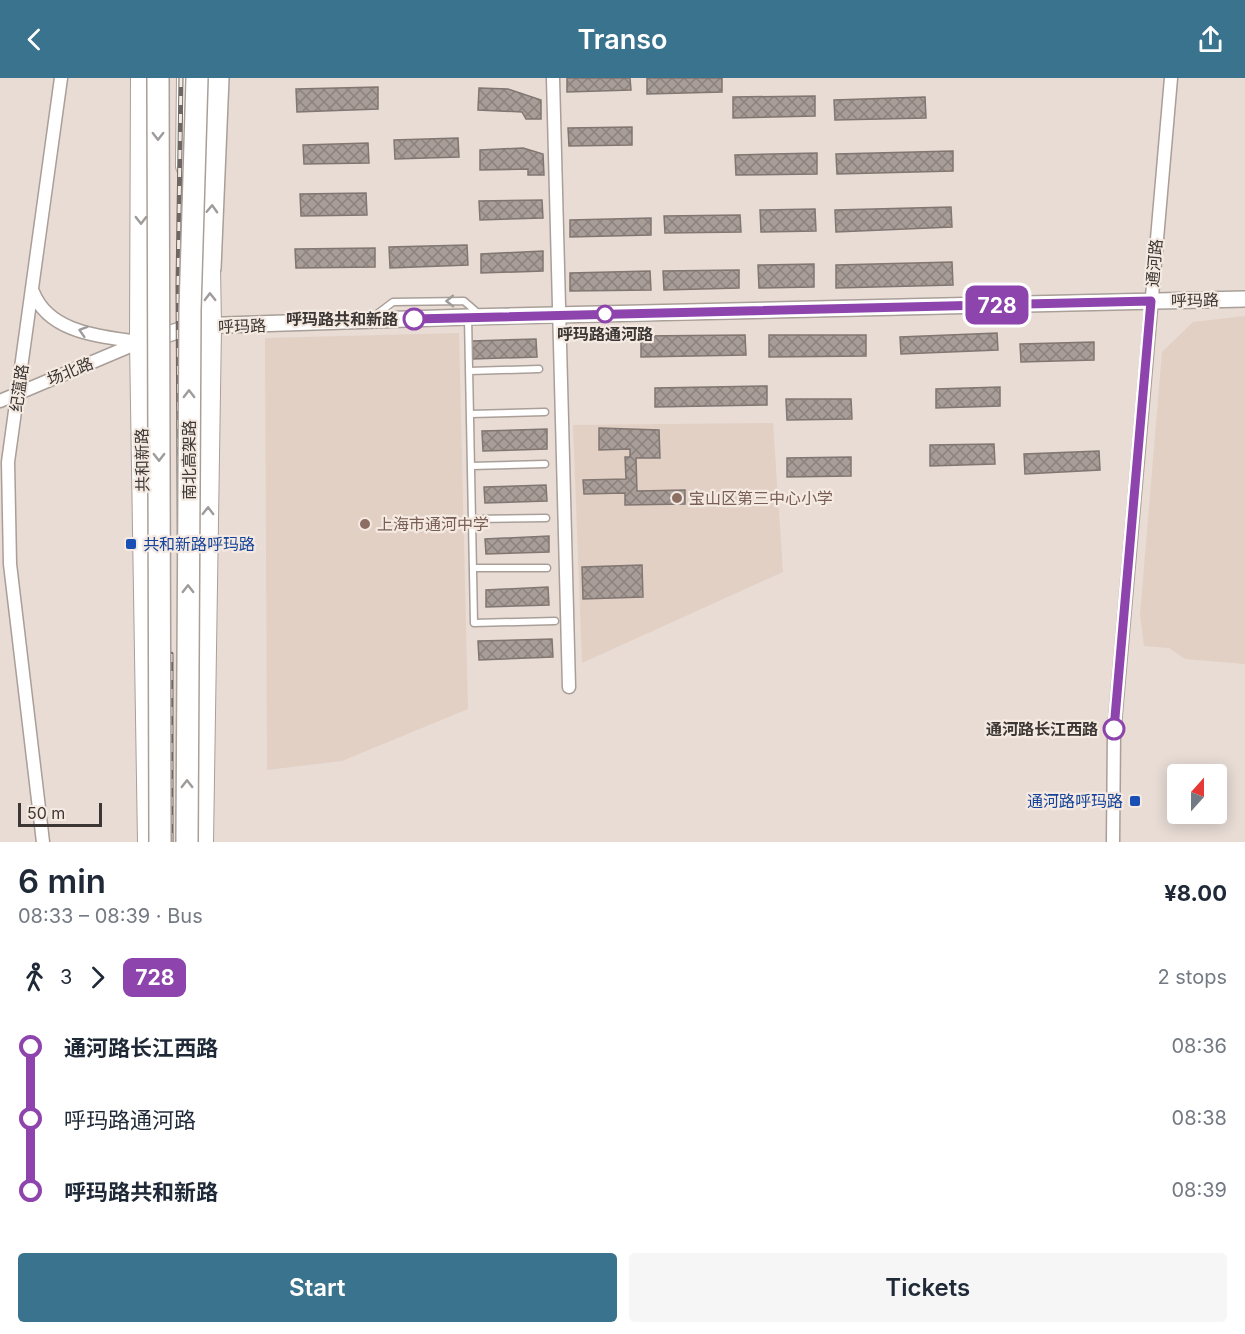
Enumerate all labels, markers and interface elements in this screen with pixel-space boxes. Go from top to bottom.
icon: back [18,23,51,56]
text: Transo [577,23,668,56]
icon: share [1194,23,1227,56]
one-way arrow [152,132,164,141]
one-way arrow [206,205,219,214]
one-way arrow [135,216,147,225]
street label: 通河路 [1142,238,1166,288]
line badge: 728 [962,286,1032,324]
street label: 呼玛路 [1171,290,1219,310]
one-way arrow [204,293,217,302]
text: 728 [977,293,1017,318]
one-way arrow [445,295,454,307]
marker: 呼玛路通河路 [596,305,614,323]
marker: 呼玛路共和新路 [403,308,425,330]
place label: 呼玛路共和新路 [286,309,398,329]
street label: 呼玛路 [218,315,266,337]
place label: 呼玛路通河路 [557,324,653,344]
one-way arrow [78,326,89,338]
street label: 场北路 [44,353,96,389]
street label: 纪蕰路 [6,363,32,413]
one-way arrow [183,389,195,398]
street label: 南北高架路 [179,420,199,500]
street label: 共和新路 [131,428,153,492]
one-way arrow [153,453,165,462]
place label: 宝山区第三中心小学 [689,488,833,508]
marker: 宝山区第三中心小学 [670,491,684,505]
one-way arrow [202,506,214,515]
place label: 上海市通河中学 [377,514,489,534]
marker: 上海市通河中学 [358,517,372,531]
place label: 共和新路呼玛路 [143,534,255,554]
marker: 共和新路呼玛路 [124,537,138,551]
one-way arrow [182,584,194,593]
marker: 通河路长江西路 [1103,718,1125,740]
place label: 通河路长江西路 [986,719,1098,739]
north arrow [1167,764,1227,824]
map controls [1167,764,1227,824]
one-way arrow [181,779,193,788]
place label: 通河路呼玛路 [1027,791,1123,811]
marker: 通河路呼玛路 [1128,794,1142,808]
scale bar [18,800,102,828]
text: 50 m [27,803,65,823]
text: 6 min [18,861,106,901]
text: ¥8.00 [1164,880,1227,906]
text: 08:33 – 08:39 · Bus [18,904,203,928]
icon: walk [18,961,51,994]
icon: forward [81,961,114,994]
text: 3 [60,965,72,989]
text: 728 [135,965,174,990]
text: 2 stops [1157,965,1227,989]
text: 08:36 [1171,1034,1227,1058]
text: 通河路长江西路 [64,1035,218,1061]
text: 08:38 [1172,1106,1227,1130]
text: 呼玛路通河路 [64,1107,196,1133]
text: 08:39 [1171,1178,1227,1202]
text: 呼玛路共和新路 [64,1179,218,1205]
button: Start [18,1253,617,1322]
button: Tickets [629,1253,1227,1322]

